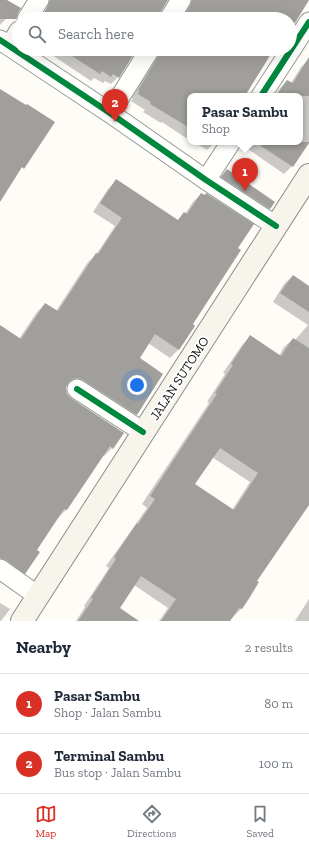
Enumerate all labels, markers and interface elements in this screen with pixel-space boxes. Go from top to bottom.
search box [12,12,297,56]
icon: search [26,23,48,45]
text: Search here [58,25,134,43]
pin: 2 [102,89,128,122]
popup [187,93,303,145]
text: Pasar Sambu [202,103,288,121]
text: Shop [202,121,230,136]
pin: 1 [232,158,258,191]
street label: JALAN SUTOMO [147,334,212,423]
your location [127,375,147,395]
text: Nearby [16,637,71,657]
text: 2 results [245,640,293,655]
text: Pasar Sambu [54,687,140,705]
text: 1 [26,696,32,711]
text: 80 m [264,696,293,711]
text: Shop · Jalan Sambu [54,705,161,720]
text: Terminal Sambu [54,747,164,765]
text: 2 [26,756,32,771]
text: 100 m [259,756,293,771]
text: Bus stop · Jalan Sambu [54,765,181,780]
tab: Map [35,803,57,840]
tab: Directions [127,803,177,840]
tab: Saved [246,803,274,840]

